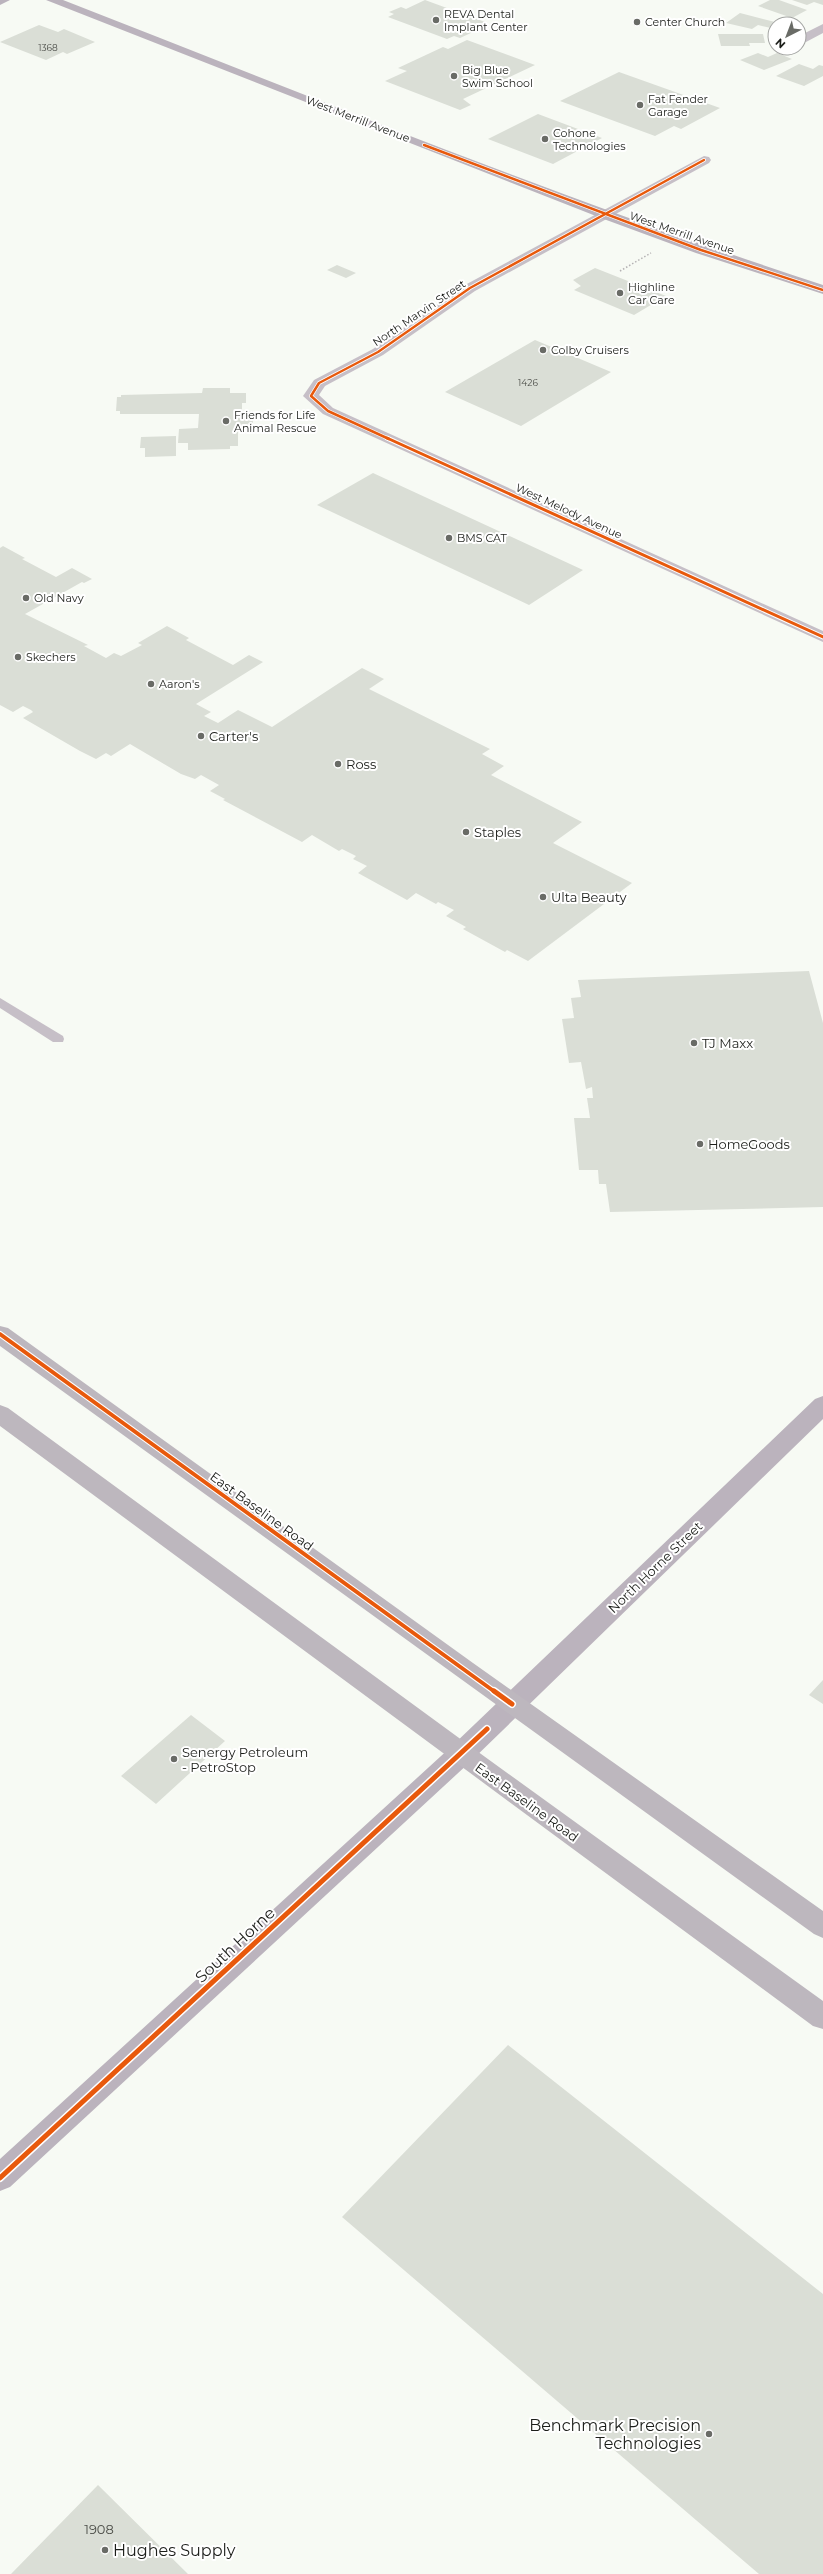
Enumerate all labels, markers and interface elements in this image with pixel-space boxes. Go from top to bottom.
place label: REVA Dental Implant Center [444,7,528,34]
marker: REVA Dental Implant Center [431,15,441,25]
place label: Center Church [645,15,725,29]
north arrow [767,16,807,56]
marker: Center Church [632,17,642,27]
text: N [772,35,788,52]
house number: 1368 [38,42,58,53]
place label: Big Blue Swim School [462,63,533,90]
marker: Big Blue Swim School [449,71,459,81]
place label: Fat Fender Garage [648,92,708,119]
street label: West Merrill Avenue [304,93,412,145]
marker: Fat Fender Garage [635,100,645,110]
place label: Cohone Technologies [553,126,626,153]
marker: Cohone Technologies [540,134,550,144]
street label: West Merrill Avenue [628,208,737,258]
street label: North Marvin Street [370,276,469,349]
place label: Highline Car Care [628,280,675,307]
marker: Highline Car Care [615,288,625,298]
place label: Colby Cruisers [551,343,630,357]
marker: Colby Cruisers [538,345,548,355]
house number: 1426 [518,377,538,388]
place label: Friends for Life Animal Rescue [234,408,317,435]
marker: Friends for Life Animal Rescue [221,416,231,426]
street label: West Melody Avenue [514,480,625,542]
place label: BMS CAT [457,531,508,545]
marker: BMS CAT [444,533,454,543]
place label: Old Navy [34,591,84,605]
marker: Old Navy [21,593,31,603]
place label: Skechers [26,650,76,664]
marker: Skechers [13,652,23,662]
place label: Aaron's [159,677,200,691]
marker: Aaron's [146,679,156,689]
place label: Carter's [209,728,258,744]
marker: Carter's [196,731,206,741]
place label: Ross [346,756,376,772]
marker: Ross [333,759,343,769]
place label: Staples [474,824,521,840]
marker: Staples [461,827,471,837]
place label: Ulta Beauty [551,889,627,905]
marker: Ulta Beauty [538,892,548,902]
place label: TJ Maxx [702,1035,753,1051]
marker: TJ Maxx [689,1038,699,1048]
place label: HomeGoods [708,1136,790,1152]
marker: HomeGoods [695,1139,705,1149]
street label: East Baseline Road [207,1468,317,1554]
street label: North Horne Street [605,1518,705,1616]
place label: Senergy Petroleum - PetroStop [182,1744,308,1775]
marker: Senergy Petroleum - PetroStop [169,1754,179,1764]
street label: East Baseline Road [472,1759,582,1845]
street label: South Horne [191,1903,279,1987]
place label: Benchmark Precision Technologies [529,2416,701,2453]
marker: Benchmark Precision Technologies [704,2429,714,2439]
house number: 1908 [84,2521,114,2537]
place label: Hughes Supply [113,2541,236,2560]
marker: Hughes Supply [100,2545,110,2555]

